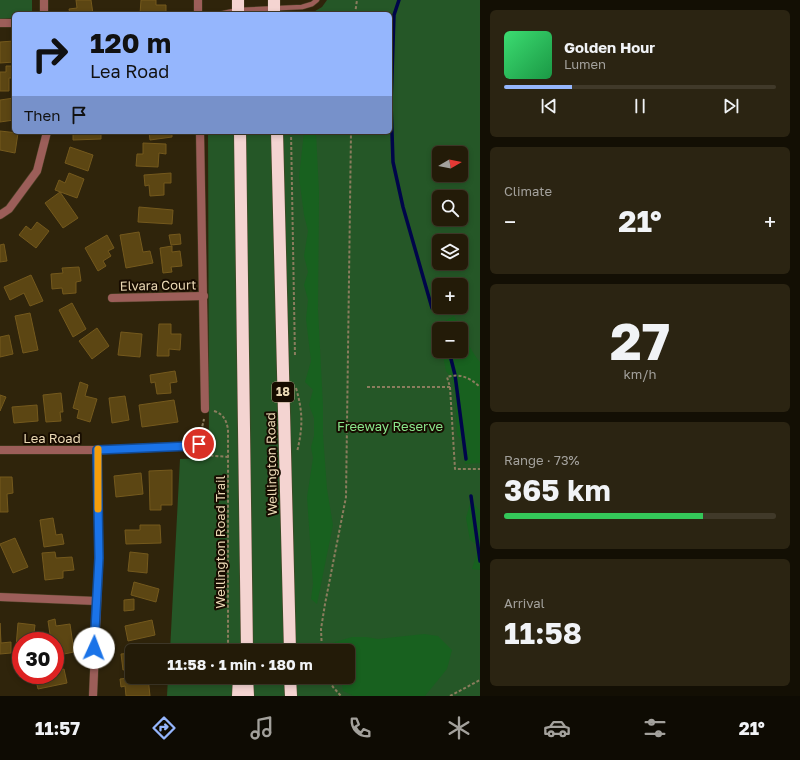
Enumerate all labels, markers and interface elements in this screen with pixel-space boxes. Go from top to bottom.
text: 120 m [90,26,171,59]
icon: right [24,28,76,80]
text: Golden Hour [564,38,655,56]
text: Lumen [564,56,606,72]
text: Lea Road [90,60,169,82]
icon: previous [538,95,560,117]
icon: pause [629,95,651,117]
icon: next [720,95,742,117]
icon: arrive [68,104,90,126]
text: Then [24,106,60,124]
north arrow [432,146,468,182]
map controls [432,146,468,358]
text: Climate [504,183,552,199]
button: search [432,190,468,226]
text: 21° [618,203,662,239]
text: − [504,208,516,235]
text: + [764,208,776,235]
button: layers [432,234,468,270]
street label: Elvara Court [120,276,196,294]
button: + [432,278,468,314]
text: 27 [610,309,670,371]
button: − [432,322,468,358]
text: km/h [623,366,657,382]
road number: 18 [272,382,294,402]
street label: Wellington Road [262,412,280,516]
park label: Freeway Reserve [337,418,443,434]
pin [182,427,216,461]
street label: Lea Road [23,430,81,446]
icon: arrive [188,433,210,455]
text: Range · 73% [504,452,579,468]
text: 365 km [504,472,611,508]
street label: Wellington Road Trail [212,475,228,609]
text: Arrival [504,595,545,611]
text: 11:58 [504,615,582,651]
position arrow [73,627,115,669]
speed limit sign: 30 [12,632,64,684]
text: 11:58 · 1 min · 180 m [167,655,313,673]
icon: directions [150,714,178,742]
icon: music [248,714,276,742]
icon: phone [346,714,374,742]
icon: climate [445,714,473,742]
icon: car [543,714,571,742]
icon: filters [641,714,669,742]
text: 11:57 [35,717,80,739]
text: 21° [739,717,765,739]

